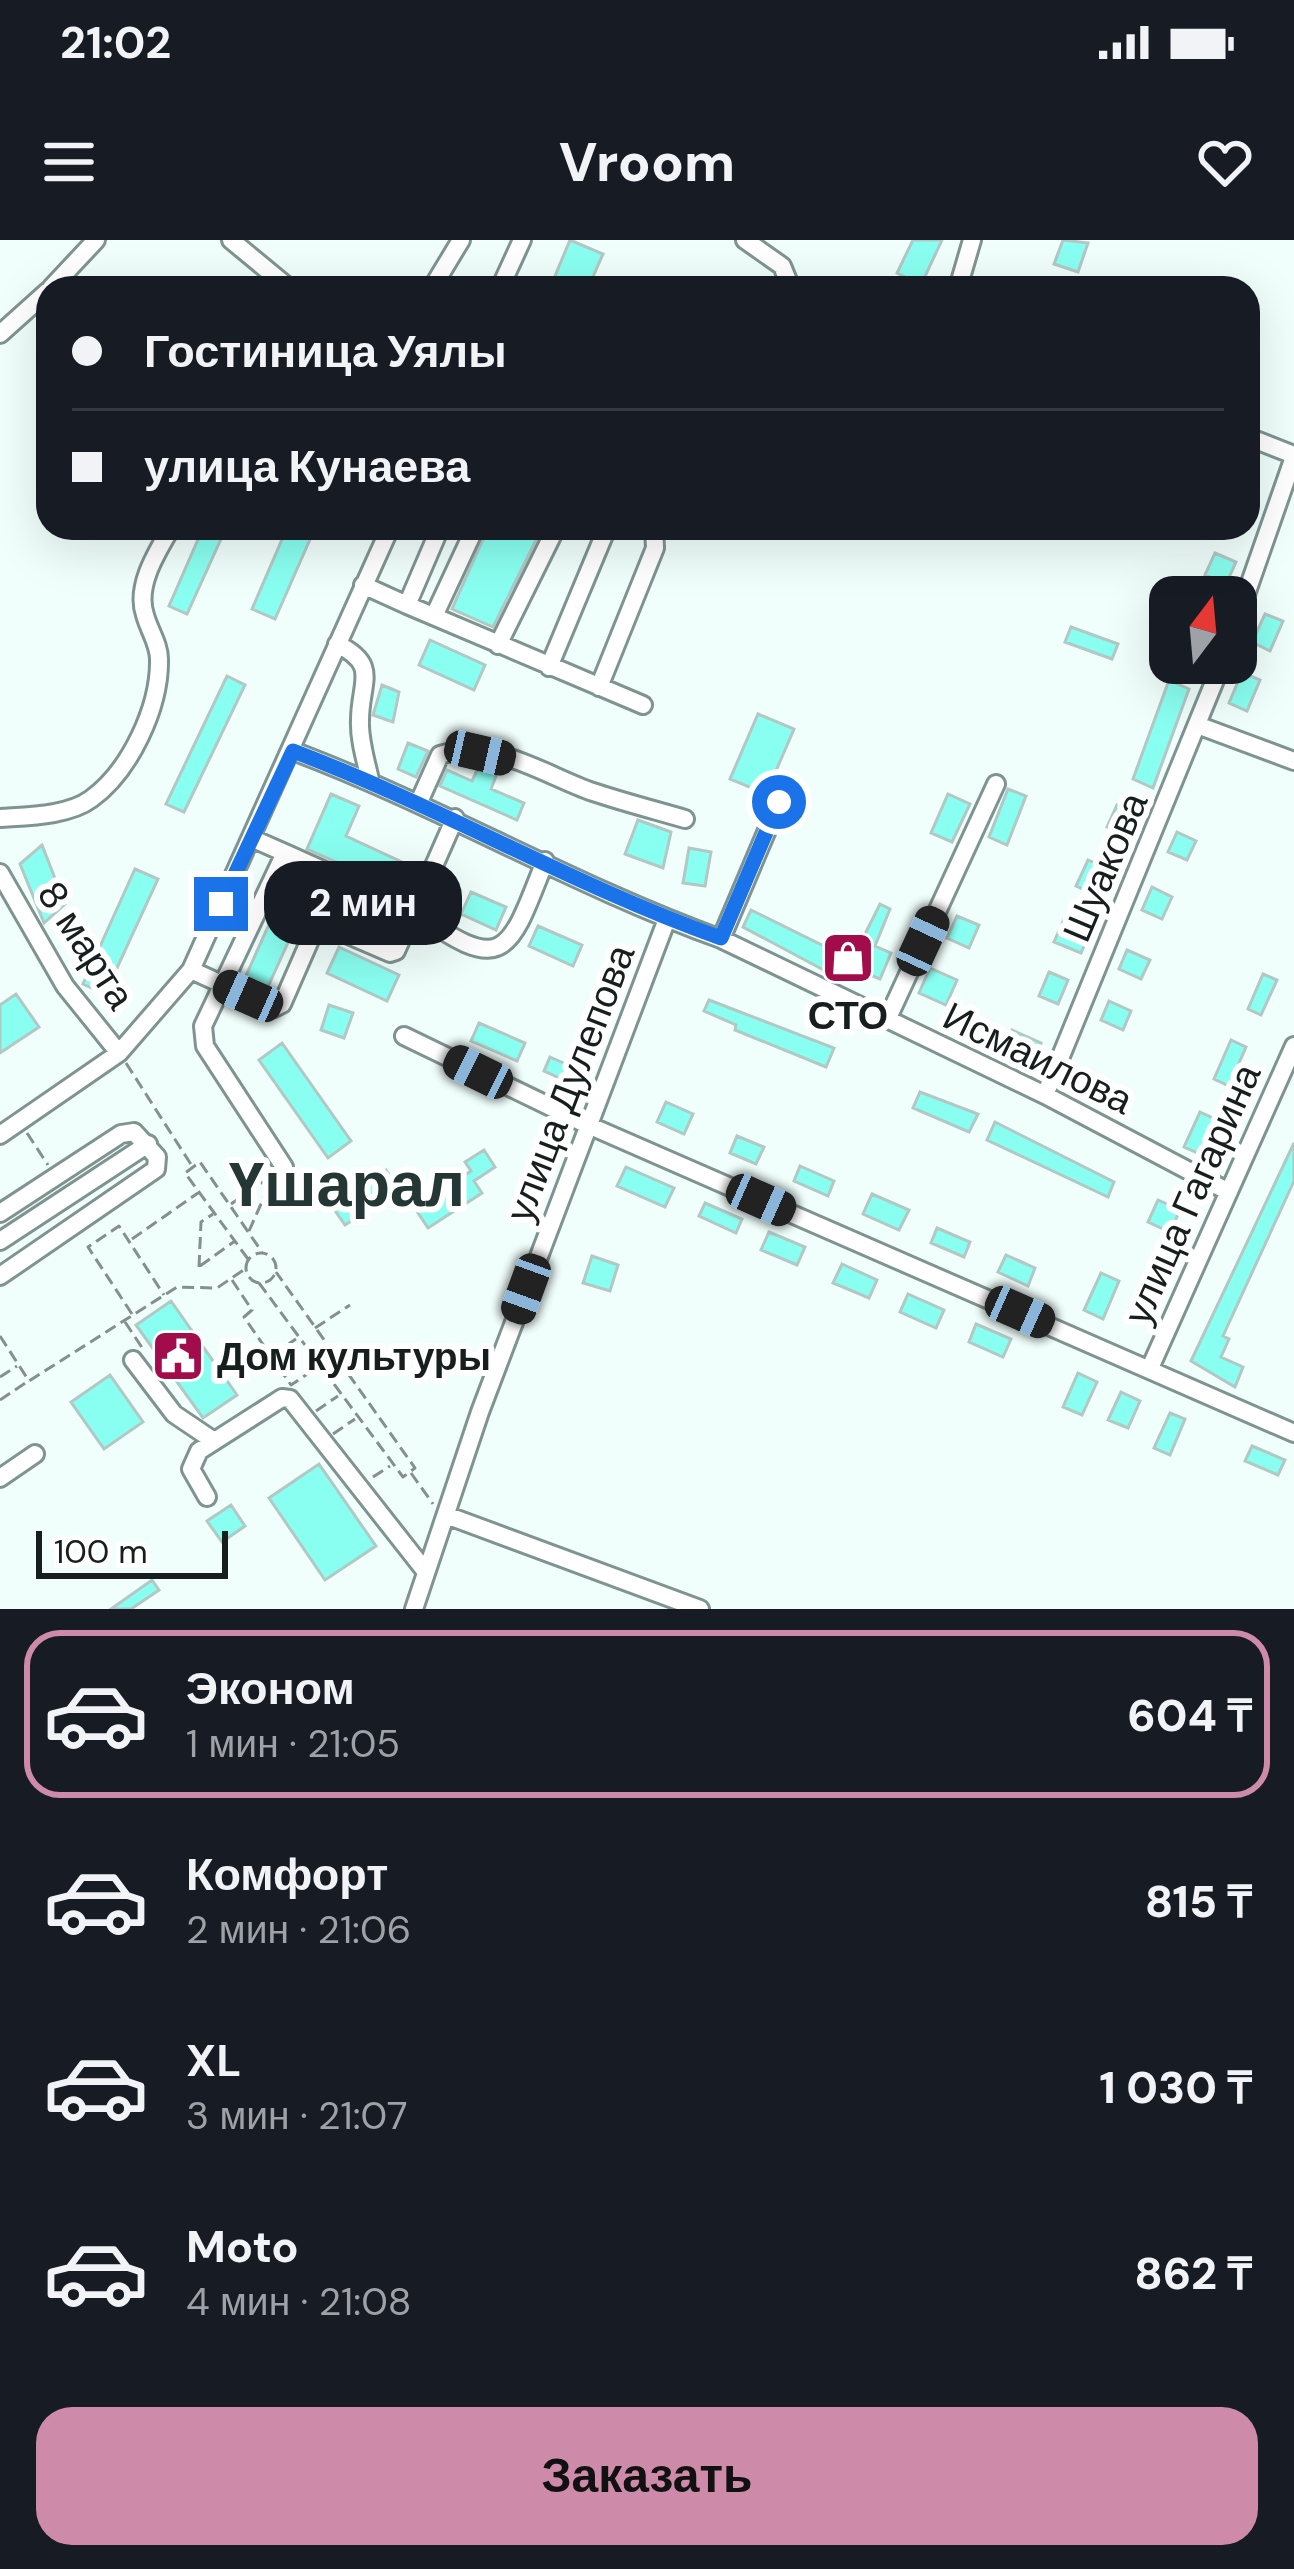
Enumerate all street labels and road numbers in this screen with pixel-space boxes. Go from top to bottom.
street label: Шуакова [1051,784,1159,950]
street label: 8 марта [26,871,146,1019]
street label: улица Дулепова [494,937,646,1229]
street label: Исмаилова [935,990,1141,1126]
street label: улица Гагарина [1112,1055,1272,1332]

